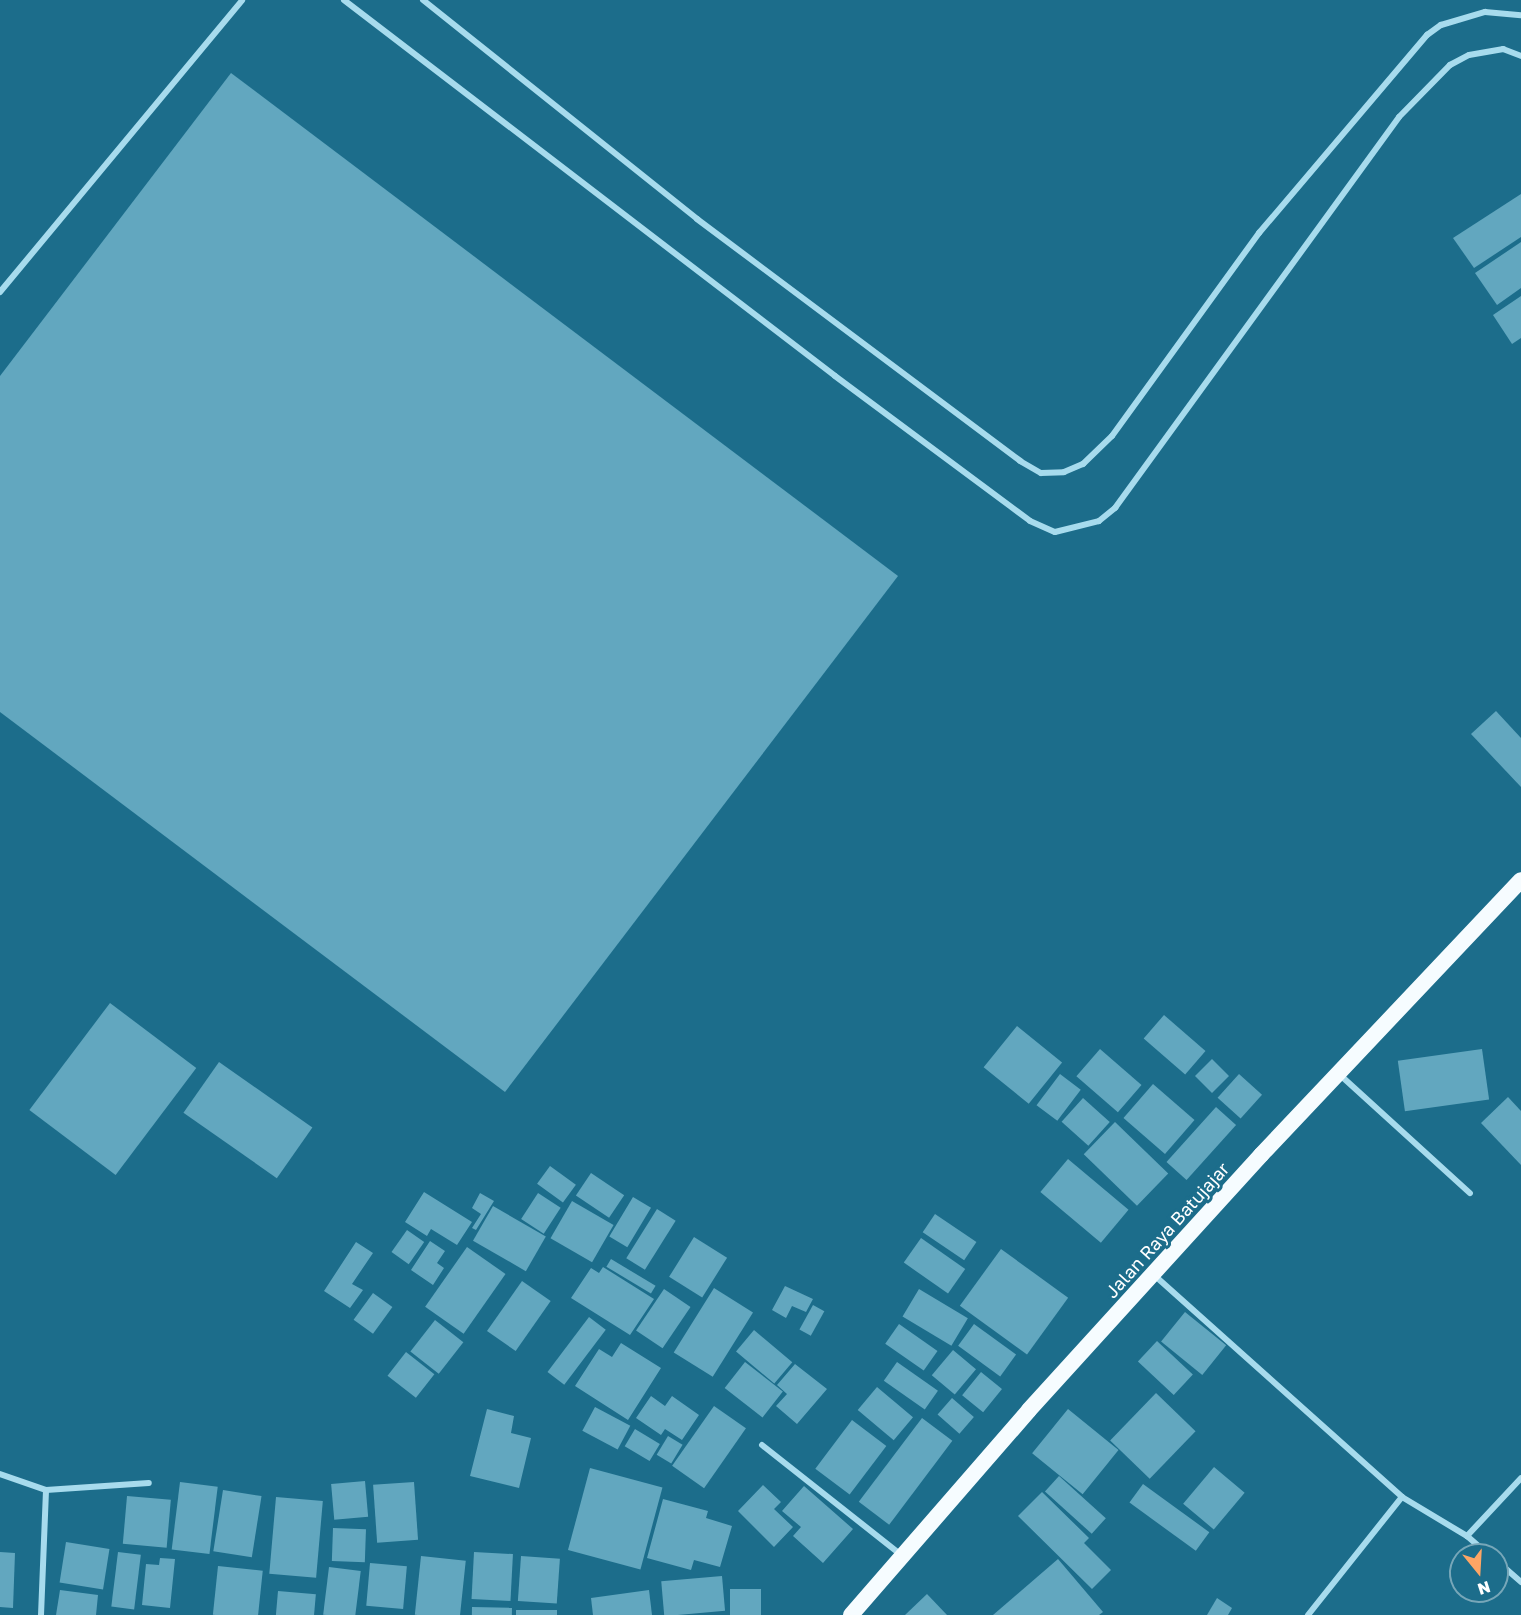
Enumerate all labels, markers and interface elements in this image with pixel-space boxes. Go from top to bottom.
street label: Jalan Raya Batujajar [1100,1158,1234,1302]
north arrow [1449,1543,1509,1603]
text: N [1475,1577,1493,1600]

